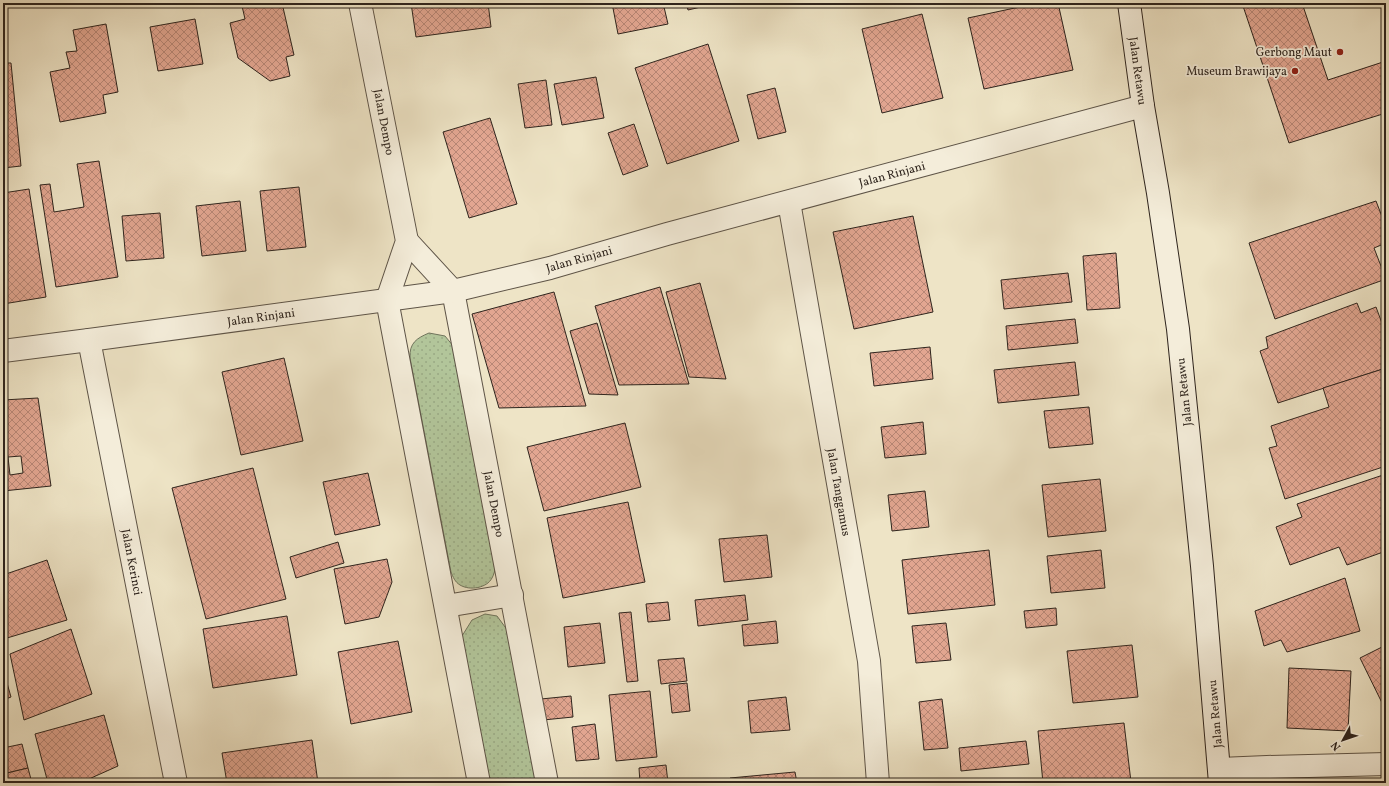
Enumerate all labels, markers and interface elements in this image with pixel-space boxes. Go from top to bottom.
street label: Jalan Retawu [1124,36,1150,106]
place label: Gerbong Maut [1256,45,1332,61]
marker: Gerbong Maut [1335,47,1345,57]
place label: Museum Brawijaya [1186,64,1287,80]
marker: Museum Brawijaya [1290,66,1300,76]
street label: Jalan Dempo [369,88,397,157]
street label: Jalan Rinjani [857,158,928,192]
street label: Jalan Rinjani [544,243,615,277]
street label: Jalan Rinjani [226,305,296,331]
street label: Jalan Retawu [1173,357,1197,427]
street label: Jalan Tanggamus [822,447,854,537]
street label: Jalan Dempo [479,470,507,539]
street label: Jalan Kerinci [117,528,145,597]
street label: Jalan Retawu [1205,679,1227,749]
north arrow [1323,720,1363,760]
text: N [1328,738,1345,753]

